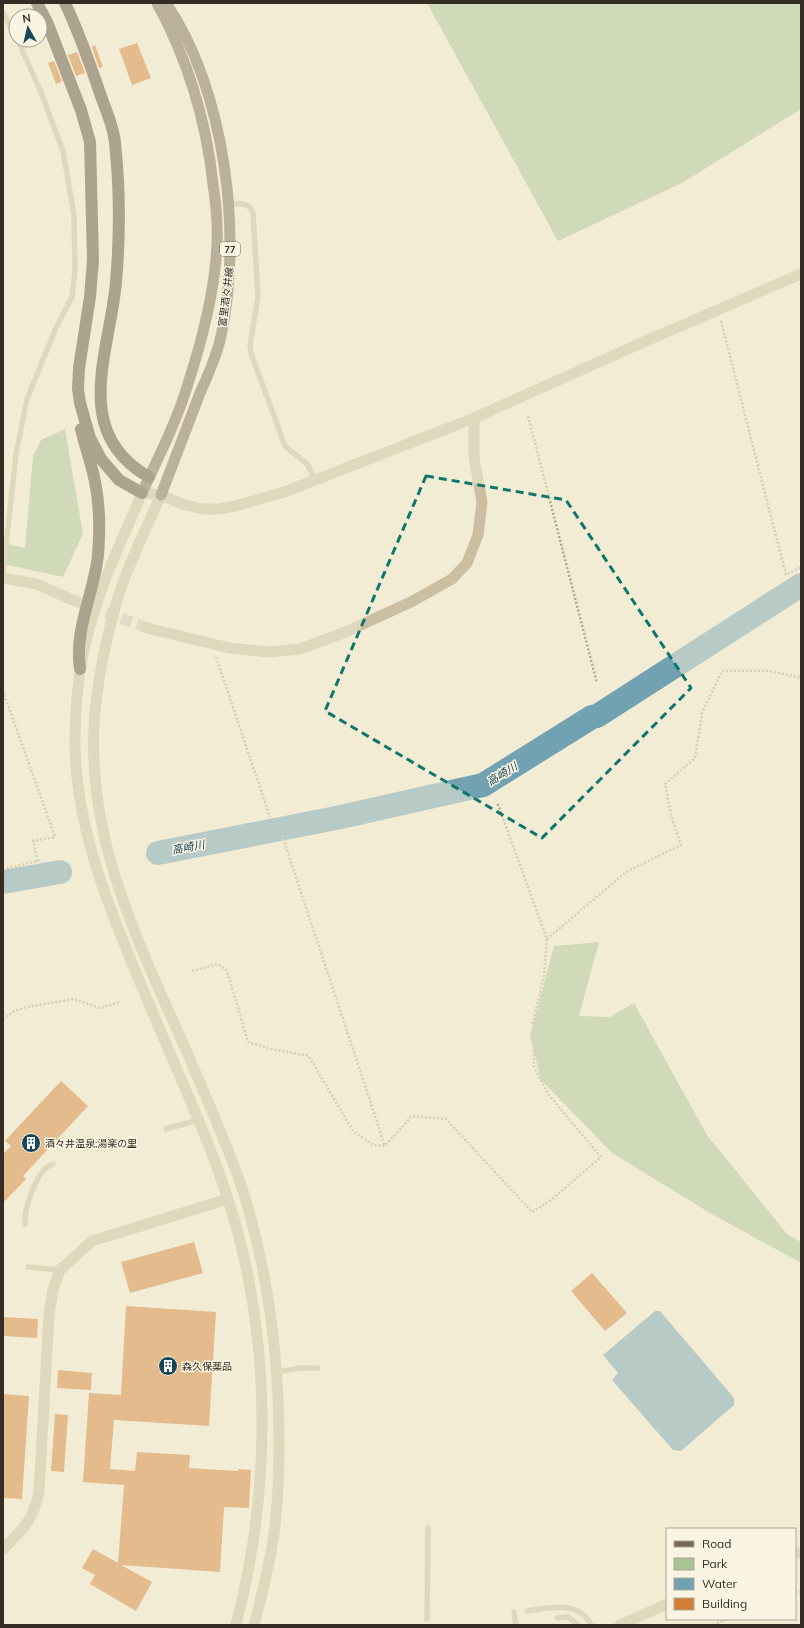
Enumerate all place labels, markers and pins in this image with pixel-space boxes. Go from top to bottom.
building icon: 酒々井温泉;湯楽の里 [20,1132,42,1154]
place label: 酒々井温泉;湯楽の里 [45,1137,137,1150]
building icon: 森久保薬品 [157,1355,179,1377]
place label: 森久保薬品 [182,1360,232,1373]

